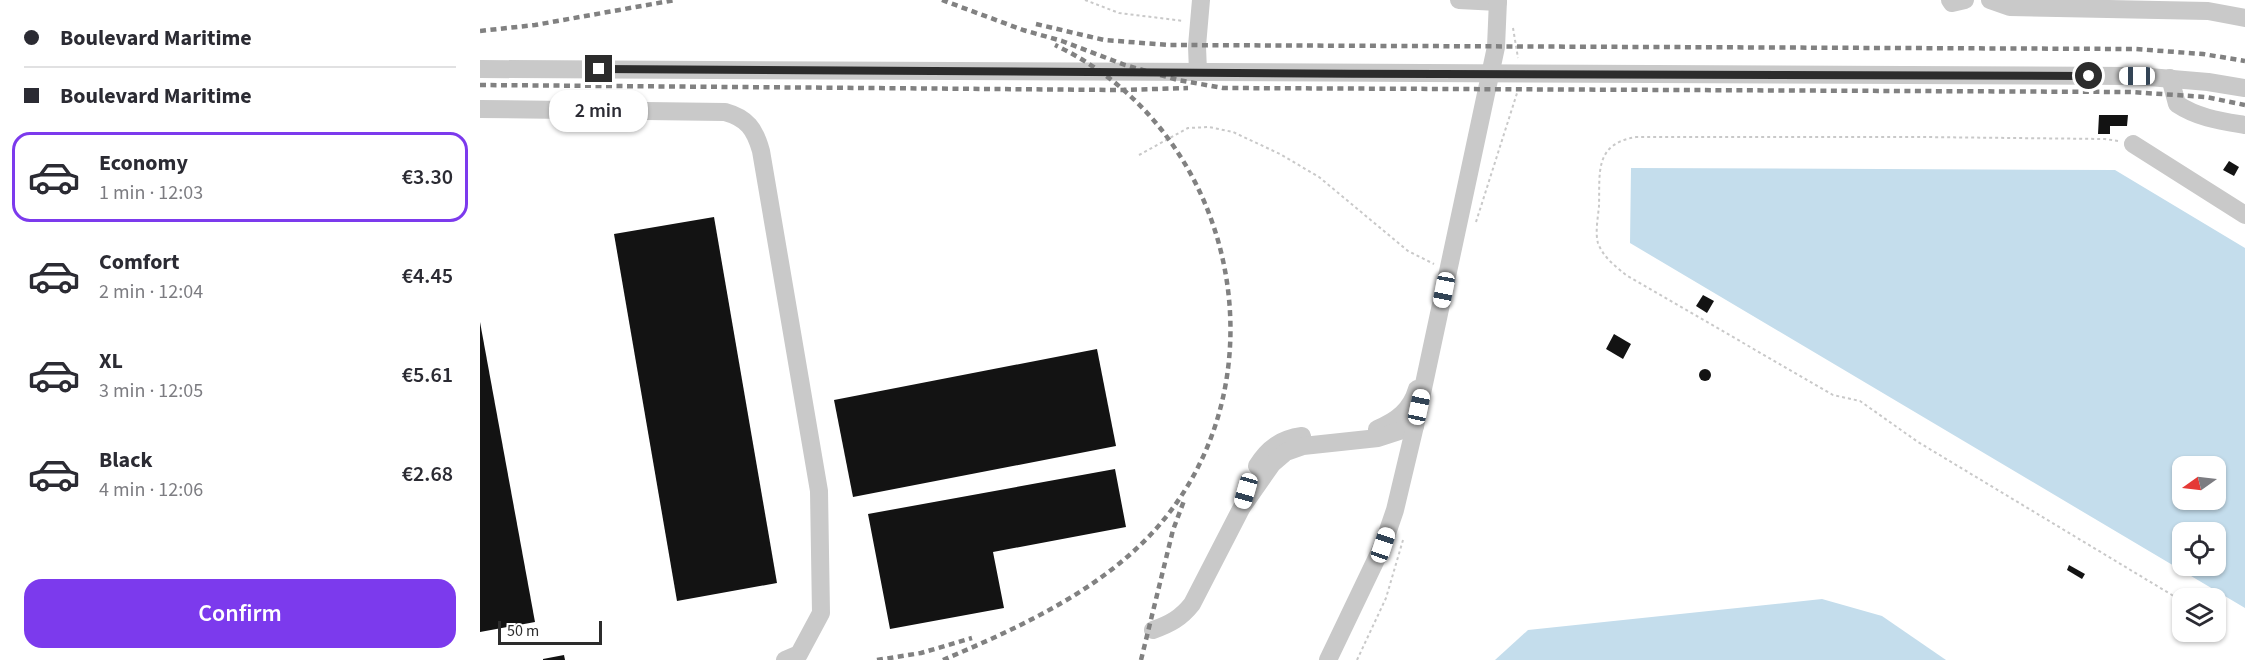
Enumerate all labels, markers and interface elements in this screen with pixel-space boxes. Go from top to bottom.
text: Boulevard Maritime [60,22,252,54]
route end [585,55,612,82]
route start [2075,62,2102,89]
car [2119,67,2155,85]
text: Boulevard Maritime [60,80,252,112]
callout: 2 min [550,90,648,132]
text: 2 min [575,97,622,125]
text: Economy [99,147,188,179]
icon: car [27,150,81,204]
text: €3.30 [402,161,453,193]
text: 1 min · 12:03 [99,179,203,207]
text: Comfort [99,246,180,278]
icon: car [27,249,81,303]
text: €4.45 [402,260,453,292]
car [1432,271,1456,309]
text: 2 min · 12:04 [99,278,203,306]
text: XL [99,345,123,377]
icon: car [27,348,81,402]
text: €5.61 [402,359,453,391]
text: 3 min · 12:05 [99,377,203,405]
car [1406,388,1432,426]
text: Black [99,444,153,476]
icon: car [27,447,81,501]
north arrow [2172,456,2226,510]
map controls [2172,456,2226,642]
text: €2.68 [402,458,453,490]
car [1232,471,1260,511]
text: 4 min · 12:06 [99,476,203,504]
button: locate [2172,522,2226,576]
car [1369,525,1397,565]
button: Confirm [24,579,456,648]
button: layers [2172,588,2226,642]
scale bar [498,618,602,646]
text: 50 m [507,620,539,642]

